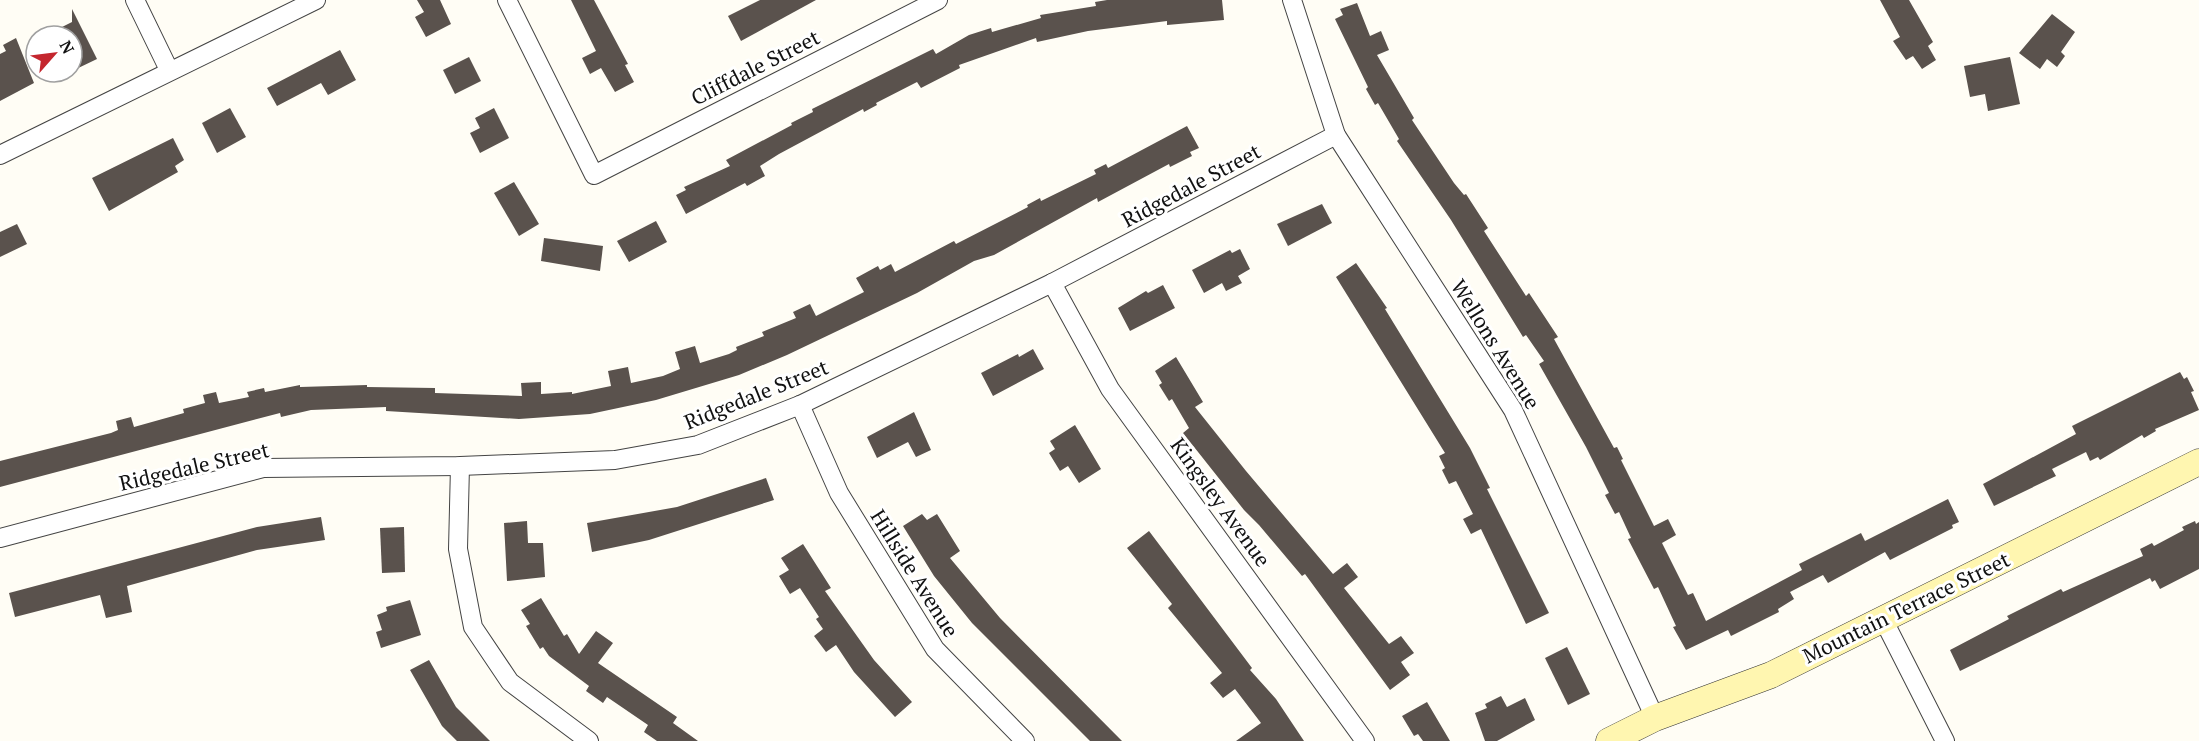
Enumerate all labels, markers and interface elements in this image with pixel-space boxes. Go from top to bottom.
street label: Cliffdale Street [686,22,824,111]
north arrow [24,24,84,84]
text: N [55,36,80,57]
street label: Ridgedale Street [1117,137,1265,233]
street label: Wellons Avenue [1445,274,1547,414]
street label: Ridgedale Street [680,352,832,436]
street label: Kingsley Avenue [1165,432,1277,572]
street label: Ridgedale Street [116,435,272,497]
street label: Hillside Avenue [865,504,965,642]
street label: Mountain Terrace Street [1798,545,2014,669]

